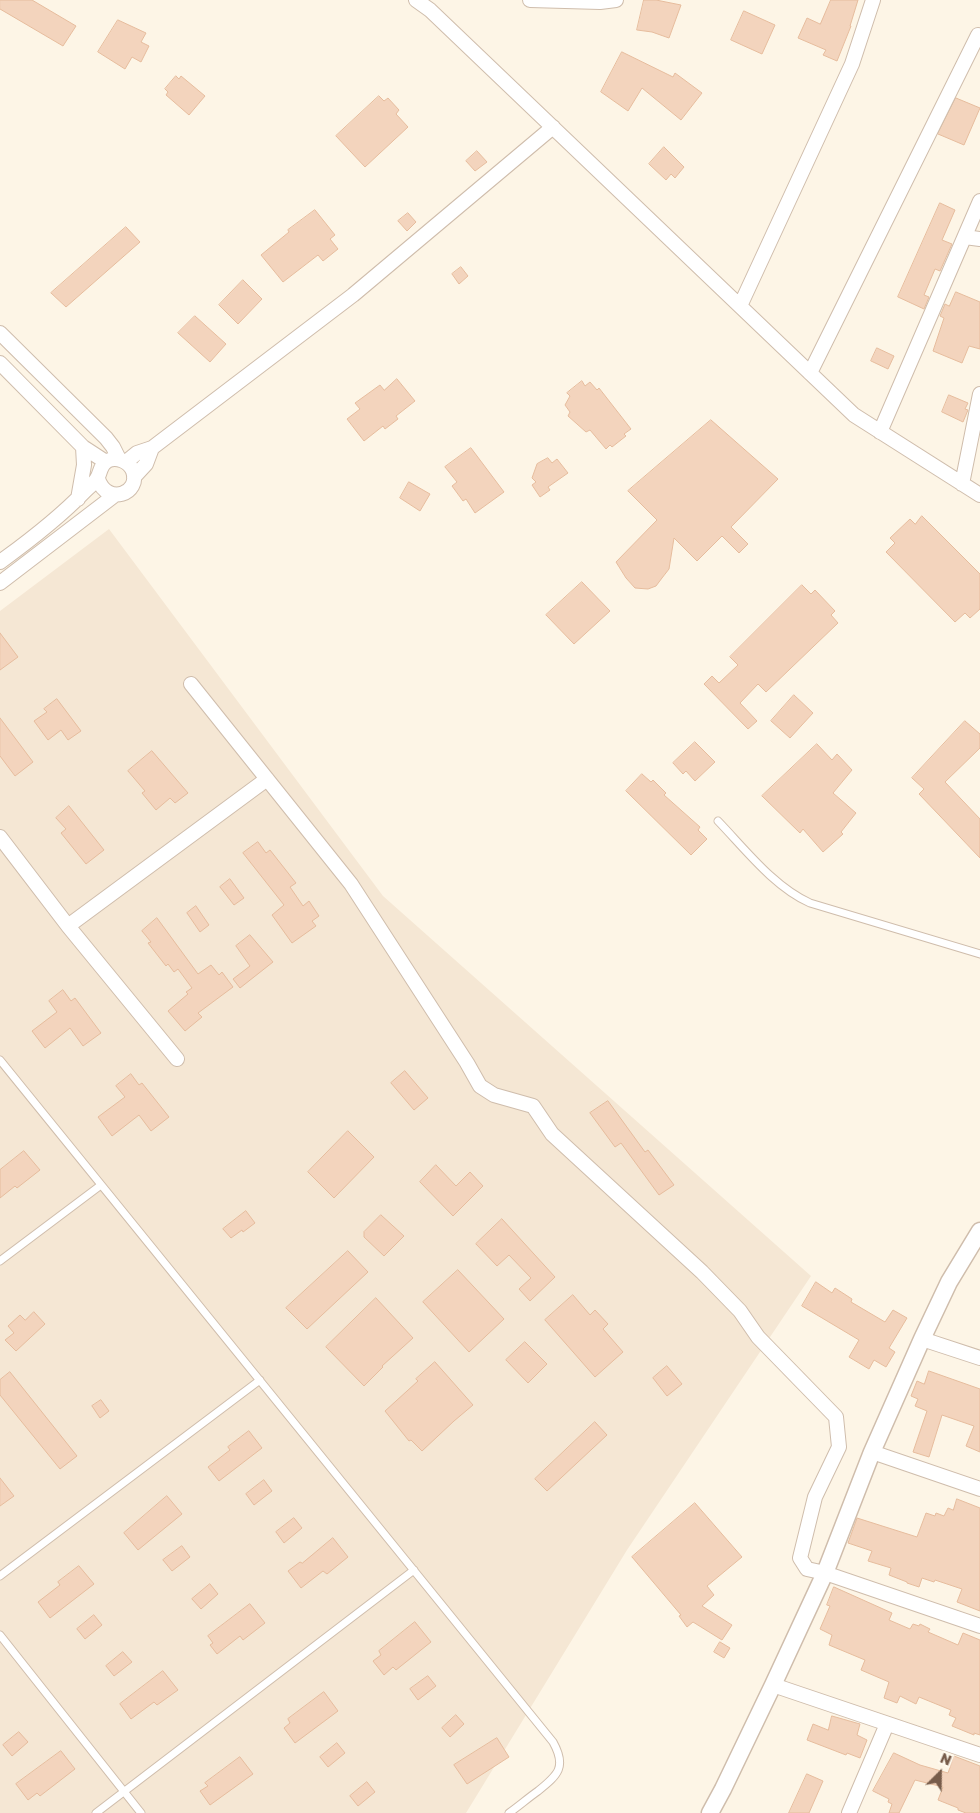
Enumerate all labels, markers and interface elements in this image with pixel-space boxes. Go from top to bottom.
north arrow [915,1748,965,1798]
text: N [938,1749,954,1769]

